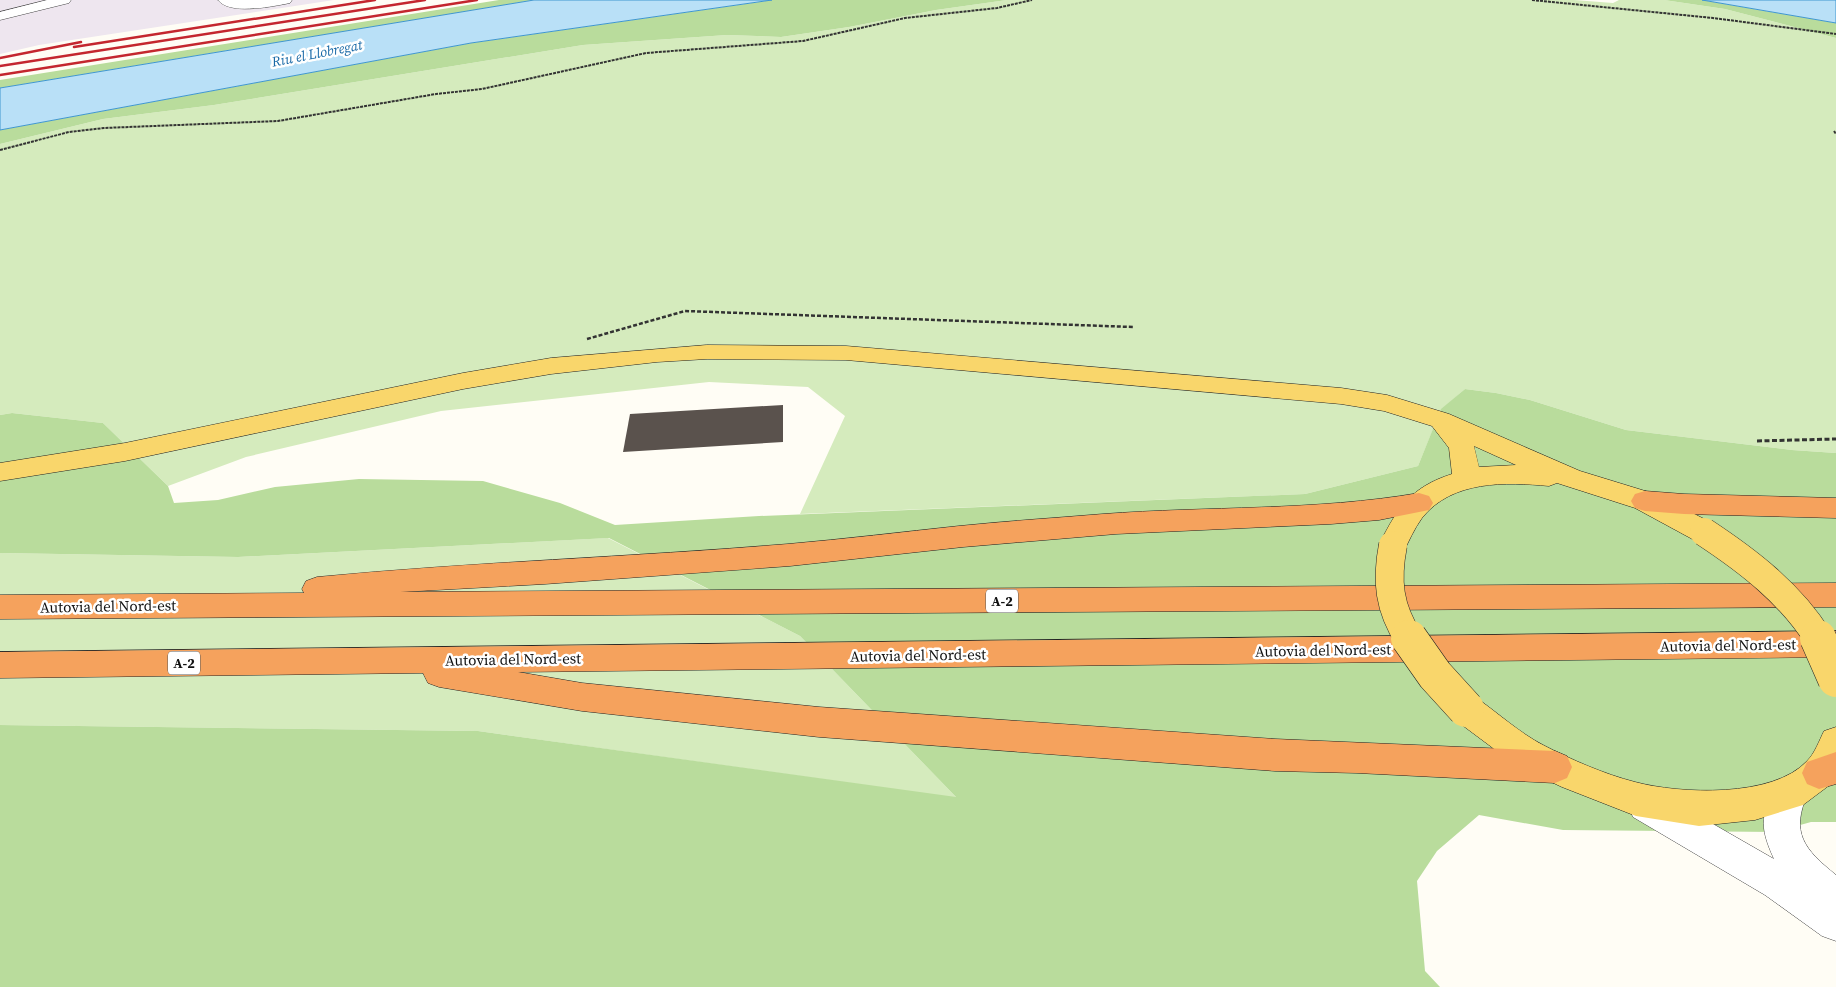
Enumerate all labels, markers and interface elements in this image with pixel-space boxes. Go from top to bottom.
water label: Riu el Llobregat [269,34,365,72]
road number: A-2 [986,590,1018,612]
street label: Autovia del Nord-est [40,594,176,618]
street label: Autovia del Nord-est [1660,633,1796,657]
street label: Autovia del Nord-est [1255,638,1391,662]
street label: Autovia del Nord-est [850,643,986,667]
street label: Autovia del Nord-est [445,647,581,671]
road number: A-2 [168,651,200,674]

